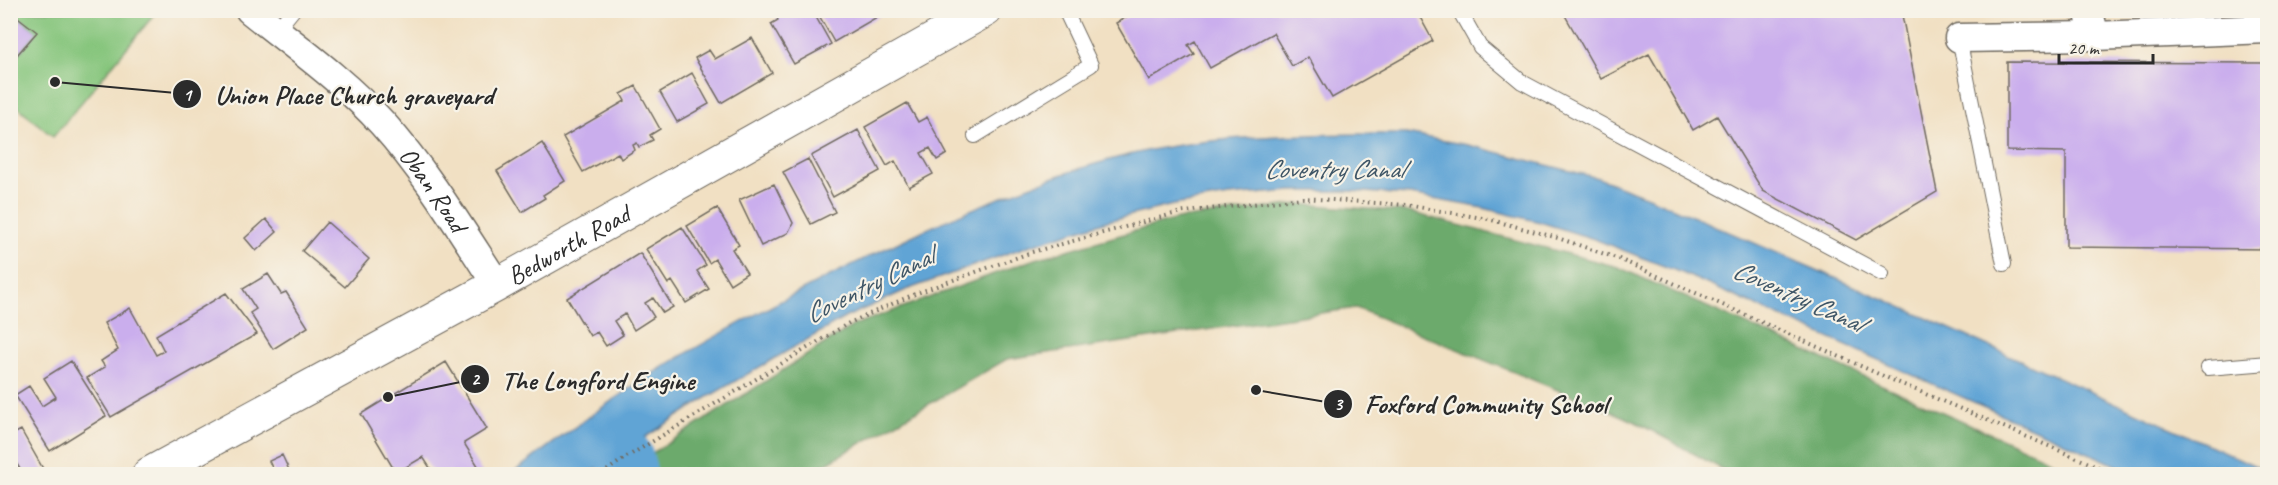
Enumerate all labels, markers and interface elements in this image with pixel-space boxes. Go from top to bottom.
scale bar [2059,27,2154,65]
text: 20 m [2068,37,2101,59]
callout: Union Place Church graveyard [172,72,506,117]
text: Union Place Church graveyard [215,78,498,112]
text: 1 [183,84,193,106]
street label: Oban Road [392,140,476,242]
water label: Coventry Canal [1265,152,1413,186]
street label: Bedworth Road [502,196,639,293]
water label: Coventry Canal [799,235,947,331]
water label: Coventry Canal [1728,252,1877,344]
callout: The Longford Engine [460,357,707,402]
text: The Longford Engine [501,363,697,397]
text: 2 [471,368,481,390]
callout: Foxford Community School [1323,381,1620,426]
text: Foxford Community School [1365,387,1612,421]
text: 3 [1334,393,1344,415]

